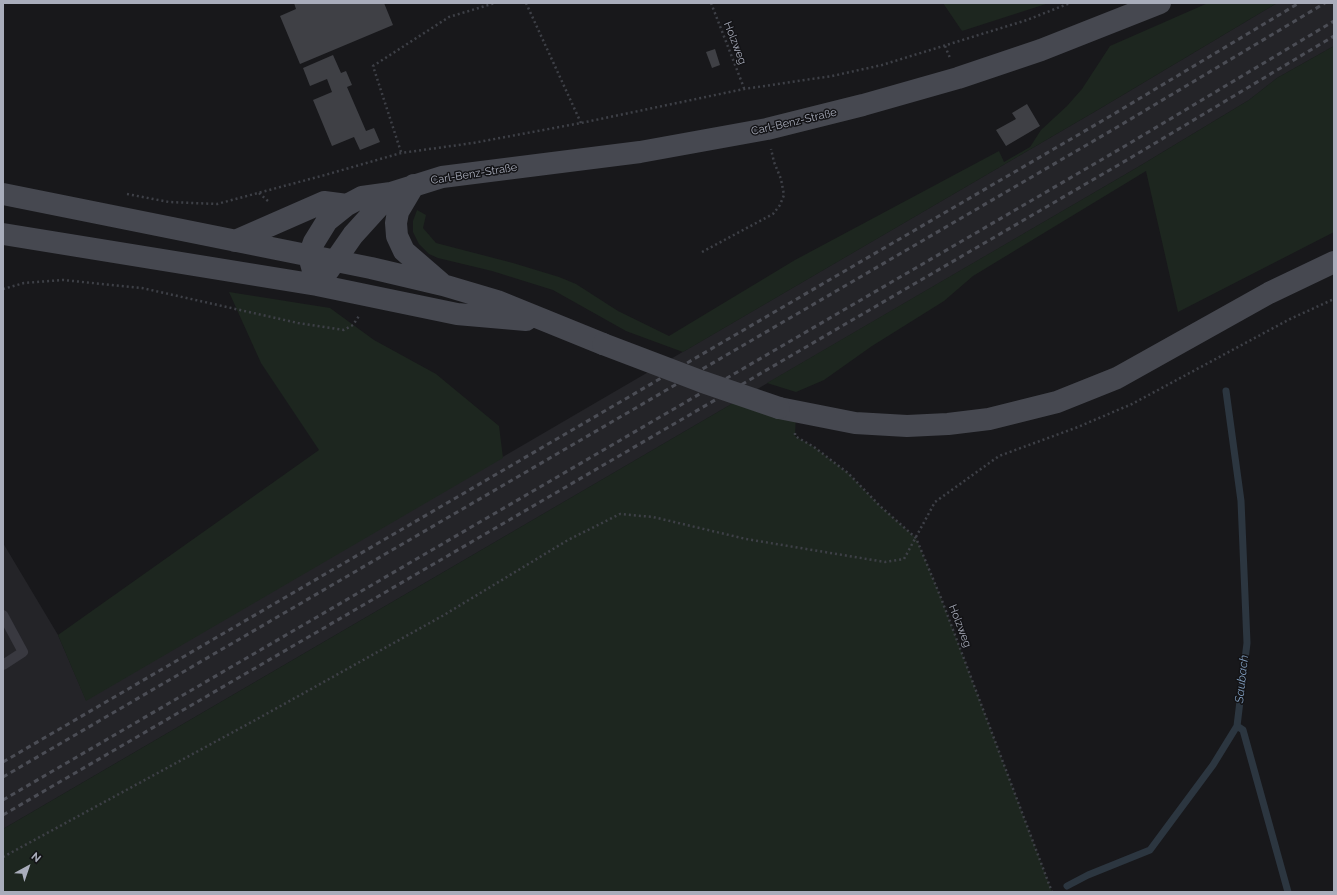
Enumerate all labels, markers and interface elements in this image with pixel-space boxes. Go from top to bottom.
street label: Holzweg [721,20,749,66]
street label: Carl-Benz-Straße [750,106,838,138]
street label: Carl-Benz-Straße [430,161,518,187]
street label: Holzweg [946,603,974,649]
water label: Saubach [1232,654,1252,704]
north arrow [8,847,48,887]
text: N [29,850,43,865]

